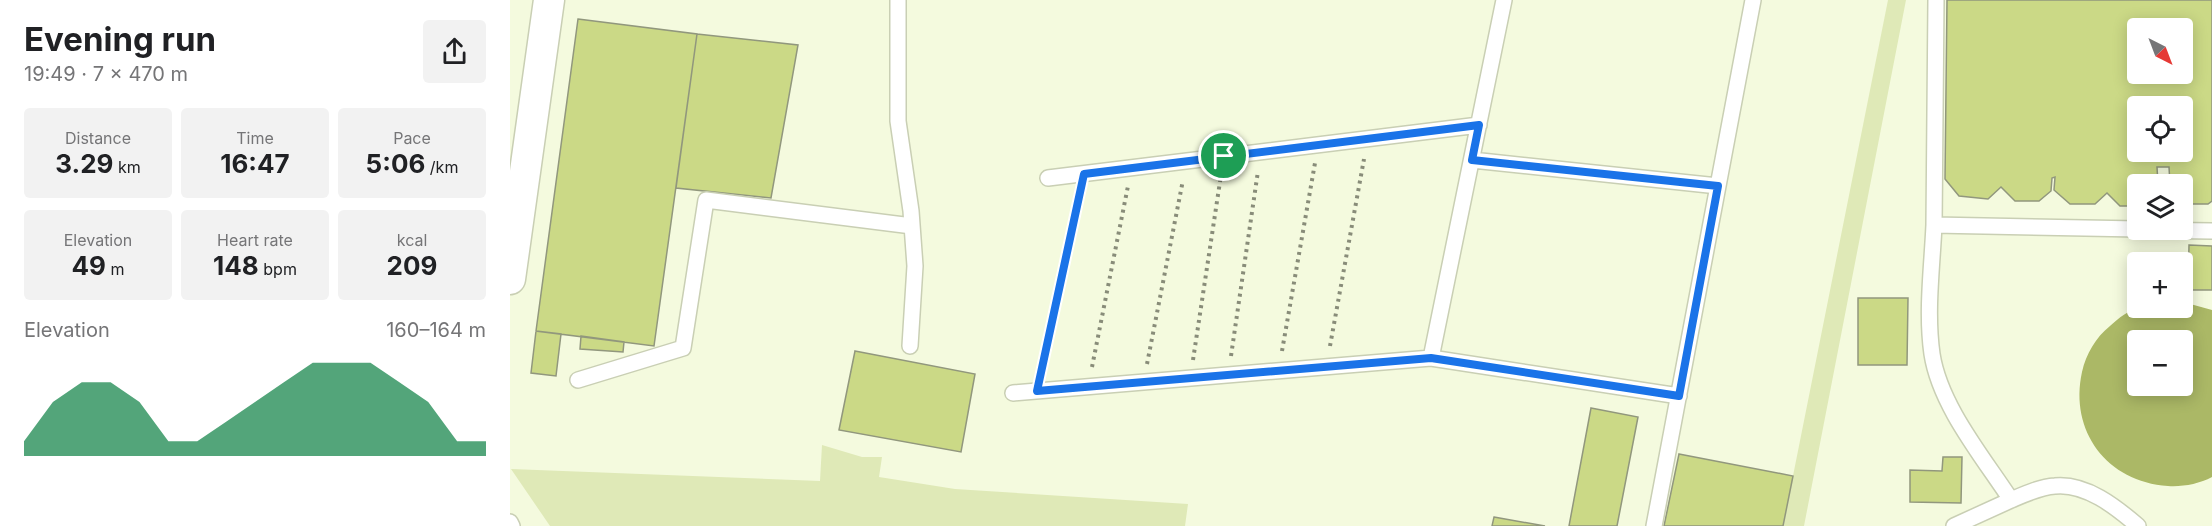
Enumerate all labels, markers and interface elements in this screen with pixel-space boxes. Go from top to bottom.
north arrow [2127,18,2193,84]
map controls [2127,18,2193,396]
text: Evening run [24,19,216,59]
button: share [423,20,486,83]
text: 19:49 · 7 × 470 m [24,62,188,86]
button: locate [2127,96,2193,162]
text: Distance [65,128,131,148]
text: Time [236,128,274,148]
text: Pace [393,128,431,148]
pin [1198,130,1249,181]
icon: arrive [1207,139,1240,172]
text: 3.29 [55,148,113,179]
text: 16:47 [220,148,290,179]
text: 5:06 [366,148,425,179]
text: km [113,157,141,177]
text: /km [425,157,458,177]
button: layers [2127,174,2193,240]
text: Elevation [64,230,132,250]
text: Heart rate [217,230,293,250]
text: kcal [397,230,427,250]
text: 49 [72,250,106,281]
text: 148 [213,250,259,281]
text: 209 [387,250,437,281]
button: + [2127,252,2193,318]
text: m [106,259,124,279]
text: bpm [259,259,297,279]
text: Elevation [24,318,110,342]
text: 160–164 m [386,318,486,342]
button: − [2127,330,2193,396]

